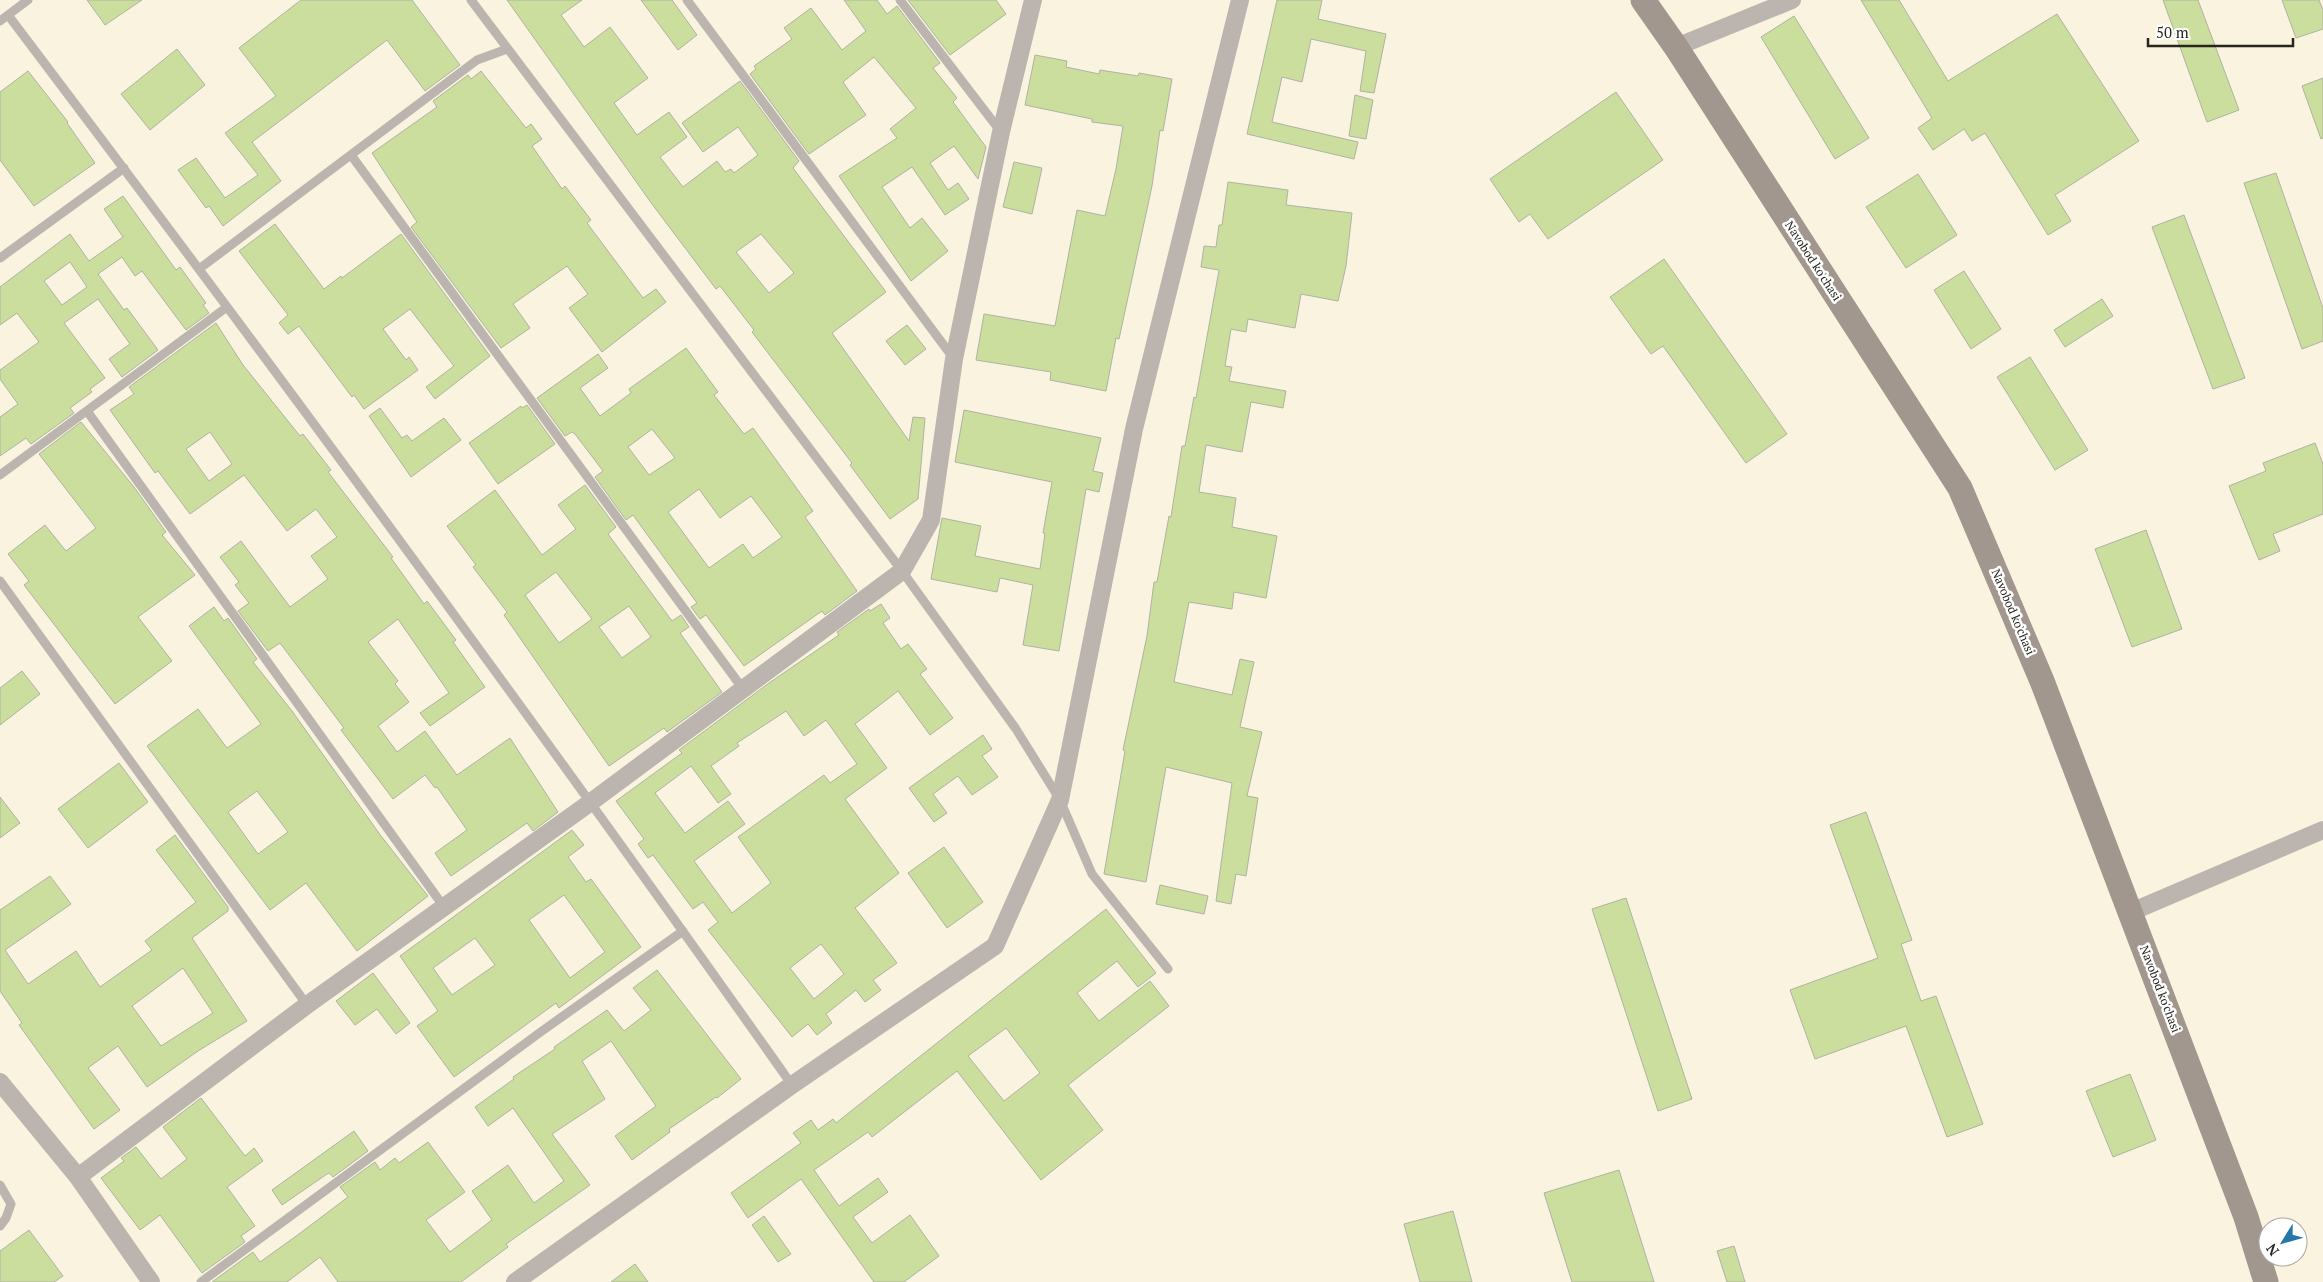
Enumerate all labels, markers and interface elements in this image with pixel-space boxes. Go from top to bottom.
scale bar [2148,15,2293,47]
text: 50 m [2156,22,2189,42]
street label: Navobod ko'chasi [1782,218,1845,304]
street label: Navobod ko'chasi [1989,567,2038,657]
street label: Navobod ko'chasi [2137,943,2184,1035]
north arrow [2258,1217,2308,1267]
text: N [2261,1240,2283,1260]

